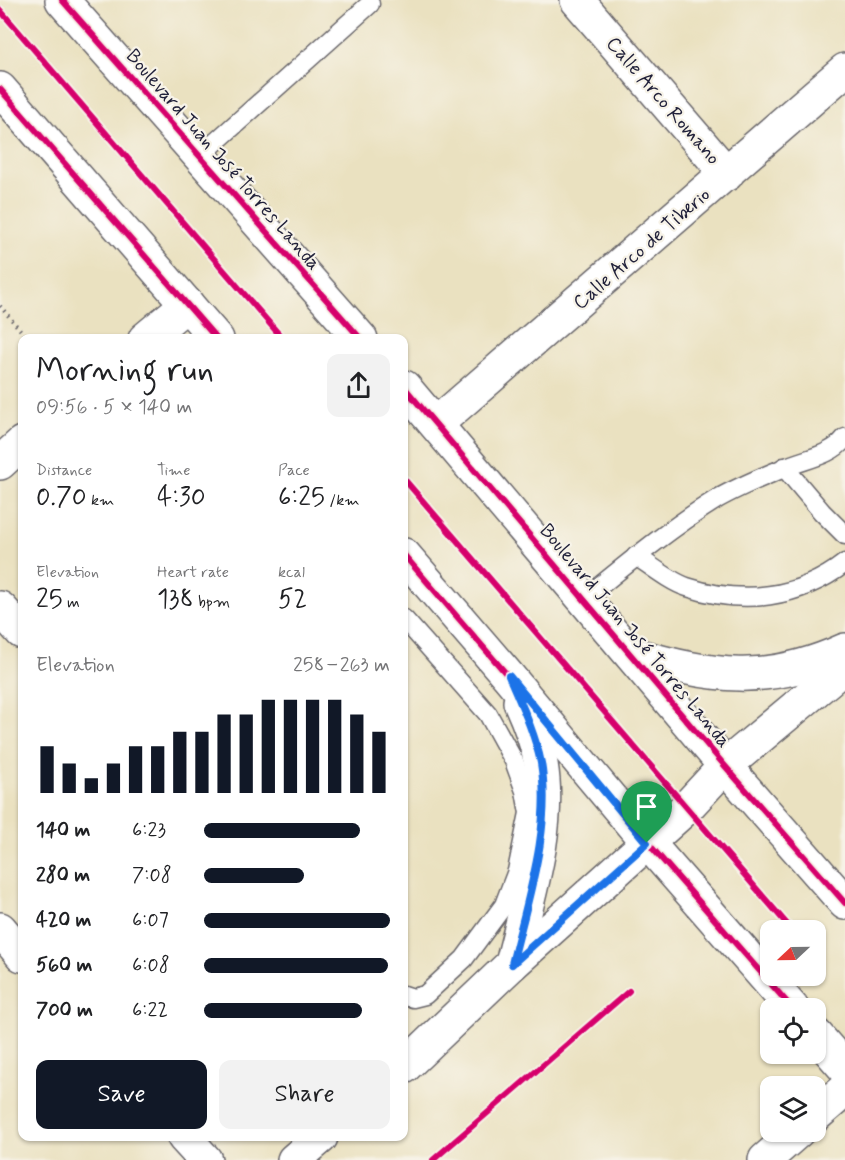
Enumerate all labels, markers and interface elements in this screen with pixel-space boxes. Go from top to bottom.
street label: Calle Arco Romano [600,31,726,171]
street label: Boulevard Juan José Torres Landa [119,44,327,276]
street label: Calle Arco de Tiberio [568,182,716,316]
text: Morning run [36,349,214,393]
button: share [327,354,390,417]
text: 09:56 · 5 × 140 m [36,394,192,421]
text: Distance [36,460,92,481]
text: Time [157,460,191,481]
text: Pace [278,460,310,481]
text: 0.70 [36,481,87,515]
text: 4:30 [157,481,206,515]
text: 6:25 [278,481,325,515]
text: km [87,490,114,511]
text: /km [325,490,360,511]
street label: Boulevard Juan José Torres Landa [533,518,737,754]
text: Elevation [36,562,99,583]
text: Heart rate [157,562,229,583]
text: kcal [278,562,305,583]
text: 25 [36,583,63,617]
text: 138 [157,583,194,617]
text: 52 [278,583,307,617]
text: m [63,592,80,613]
text: bpm [194,592,230,613]
text: Elevation [36,652,115,679]
text: 258–263 m [293,652,390,679]
pin [621,781,672,843]
icon: arrive [630,790,663,823]
text: 140 m [36,817,90,844]
text: 6:23 [132,817,166,844]
text: 280 m [36,862,90,889]
text: 7:08 [132,862,172,889]
text: 420 m [36,907,92,934]
text: 6:07 [132,907,169,934]
north arrow [760,920,826,986]
map controls [760,920,826,1142]
text: 560 m [36,952,92,979]
text: 6:08 [132,952,170,979]
text: 700 m [36,997,93,1024]
text: 6:22 [132,997,168,1024]
button: locate [760,998,826,1064]
button: Save [36,1060,207,1129]
button: Share [219,1060,390,1129]
button: layers [760,1076,826,1142]

